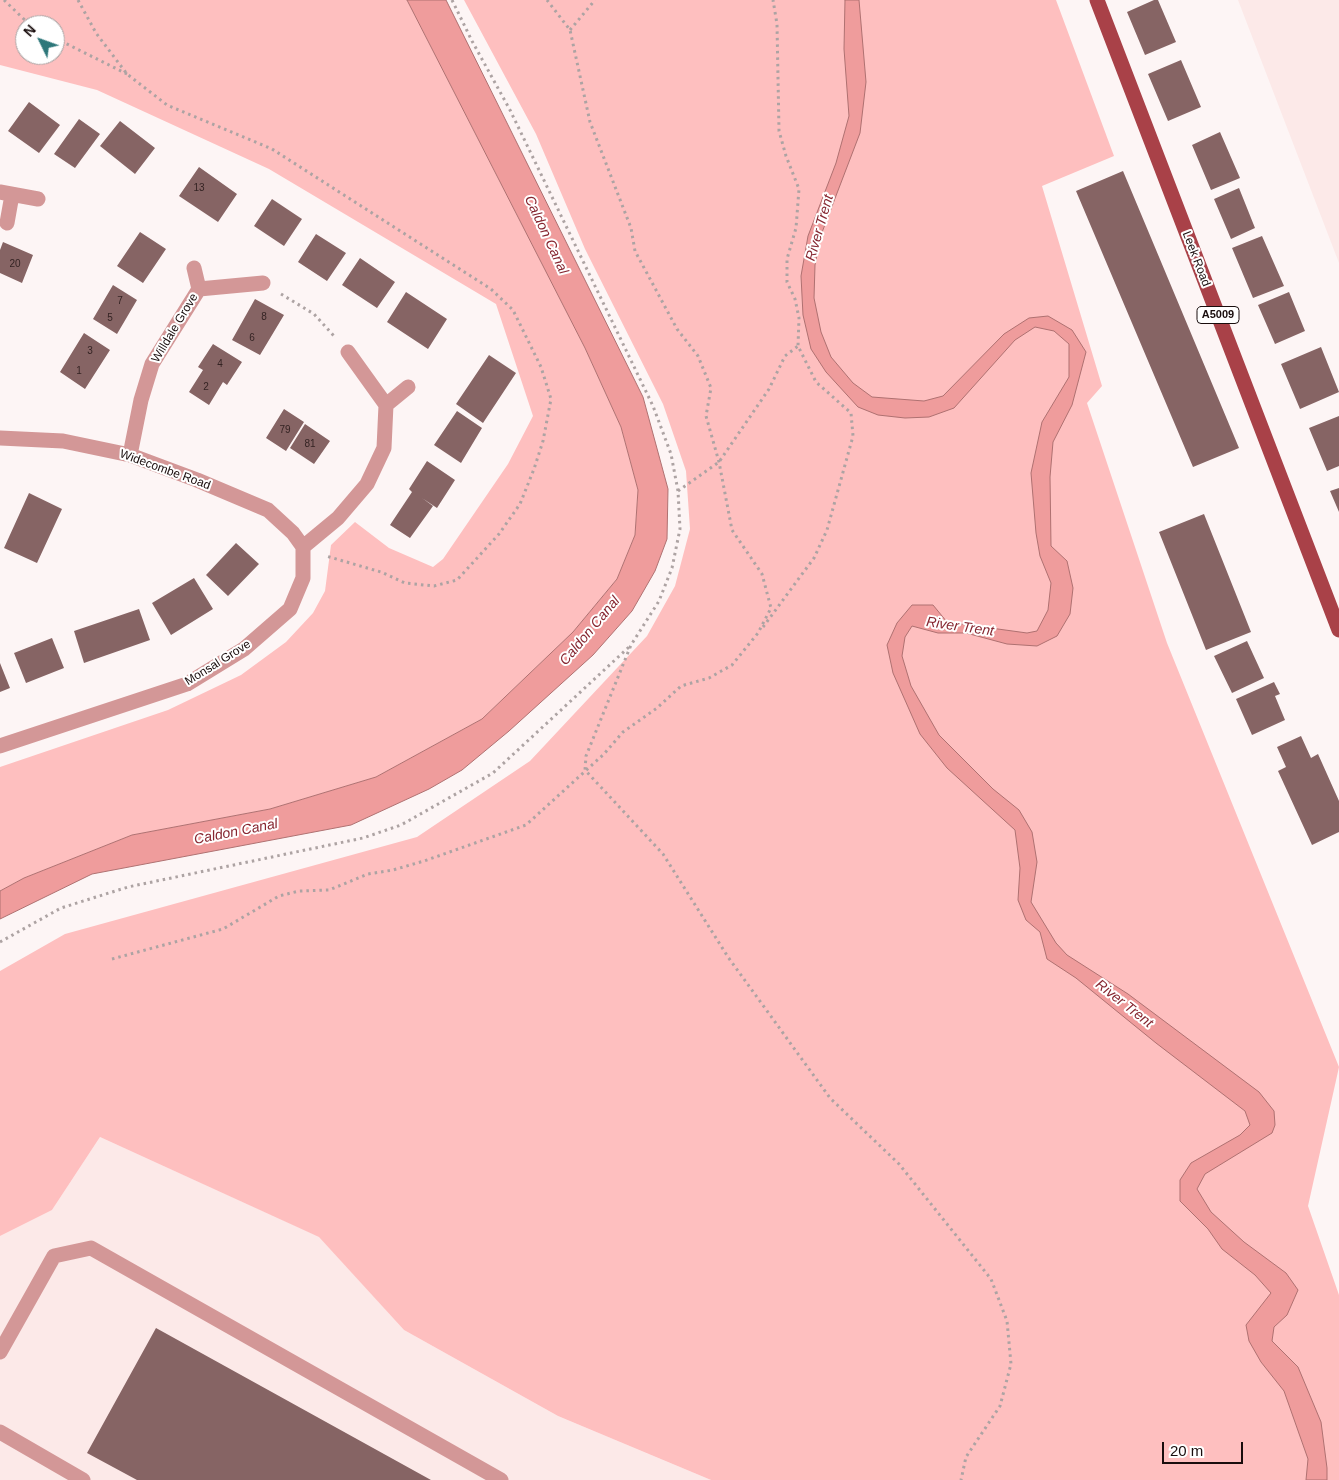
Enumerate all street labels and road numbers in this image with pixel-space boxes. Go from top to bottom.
street label: Leek Road [1179,229,1213,289]
street label: Willdale Grove [149,291,201,365]
road number: A5009 [1197,306,1239,324]
street label: Widecombe Road [118,447,212,493]
street label: Monsal Grove [183,637,253,689]

